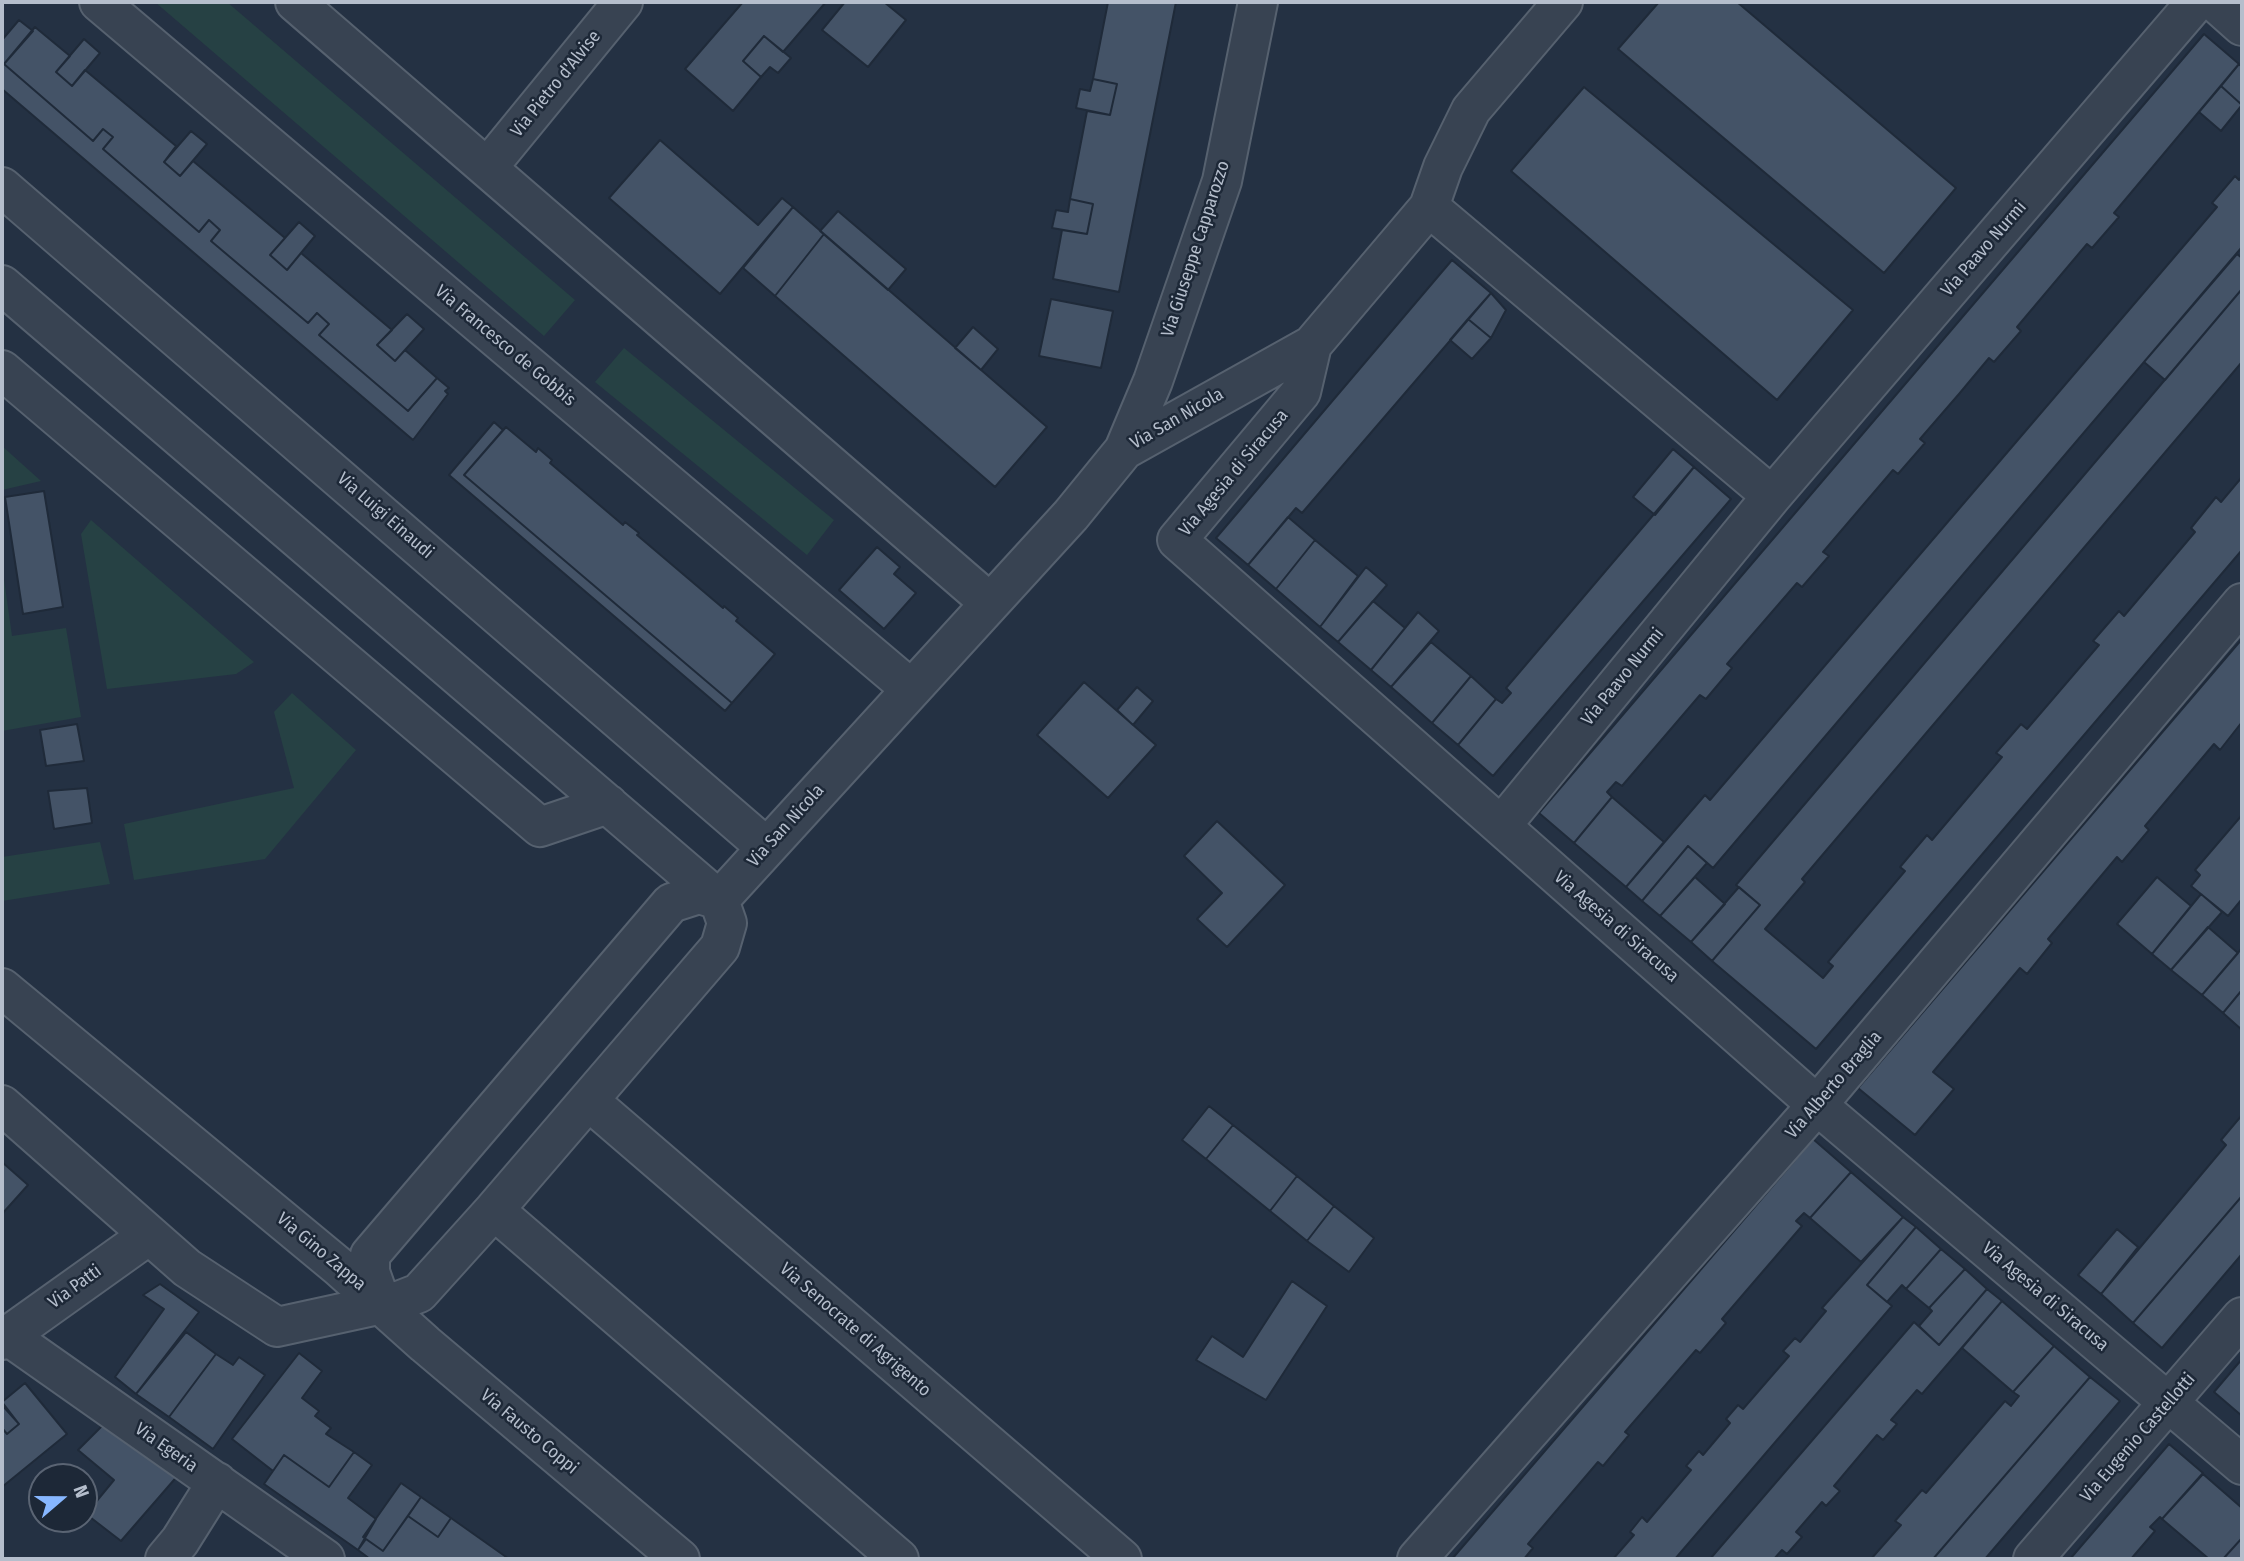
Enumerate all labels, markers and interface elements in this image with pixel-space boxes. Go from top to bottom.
street label: Via Pietro d'Alvise [506,26,606,142]
street label: Via Giuseppe Capparozzo [1157,158,1235,340]
street label: Via Paavo Nurmi [1937,197,2031,301]
street label: Via Francesco de Gobbis [430,281,580,411]
street label: Via San Nicola [1127,384,1227,454]
street label: Via Agesia di Siracusa [1175,405,1293,541]
street label: Via Luigi Einaudi [332,468,438,564]
street label: Via Paavo Nurmi [1577,624,1669,730]
street label: Via San Nicola [743,780,829,872]
street label: Via Agesia di Siracusa [1549,867,1683,987]
street label: Via Alberto Braglia [1781,1027,1887,1143]
street label: Via Gino Zappa [272,1208,370,1296]
street label: Via Agesia di Siracusa [1977,1238,2113,1356]
street label: Via Senocrate di Agrigento [775,1258,935,1402]
street label: Via Patti [44,1261,106,1313]
street label: Via Eugenio Castellotti [2076,1369,2200,1507]
street label: Via Fausto Coppi [476,1385,582,1479]
street label: Via Egeria [131,1419,201,1477]
north arrow [28,1463,98,1533]
text: N [69,1482,94,1501]

